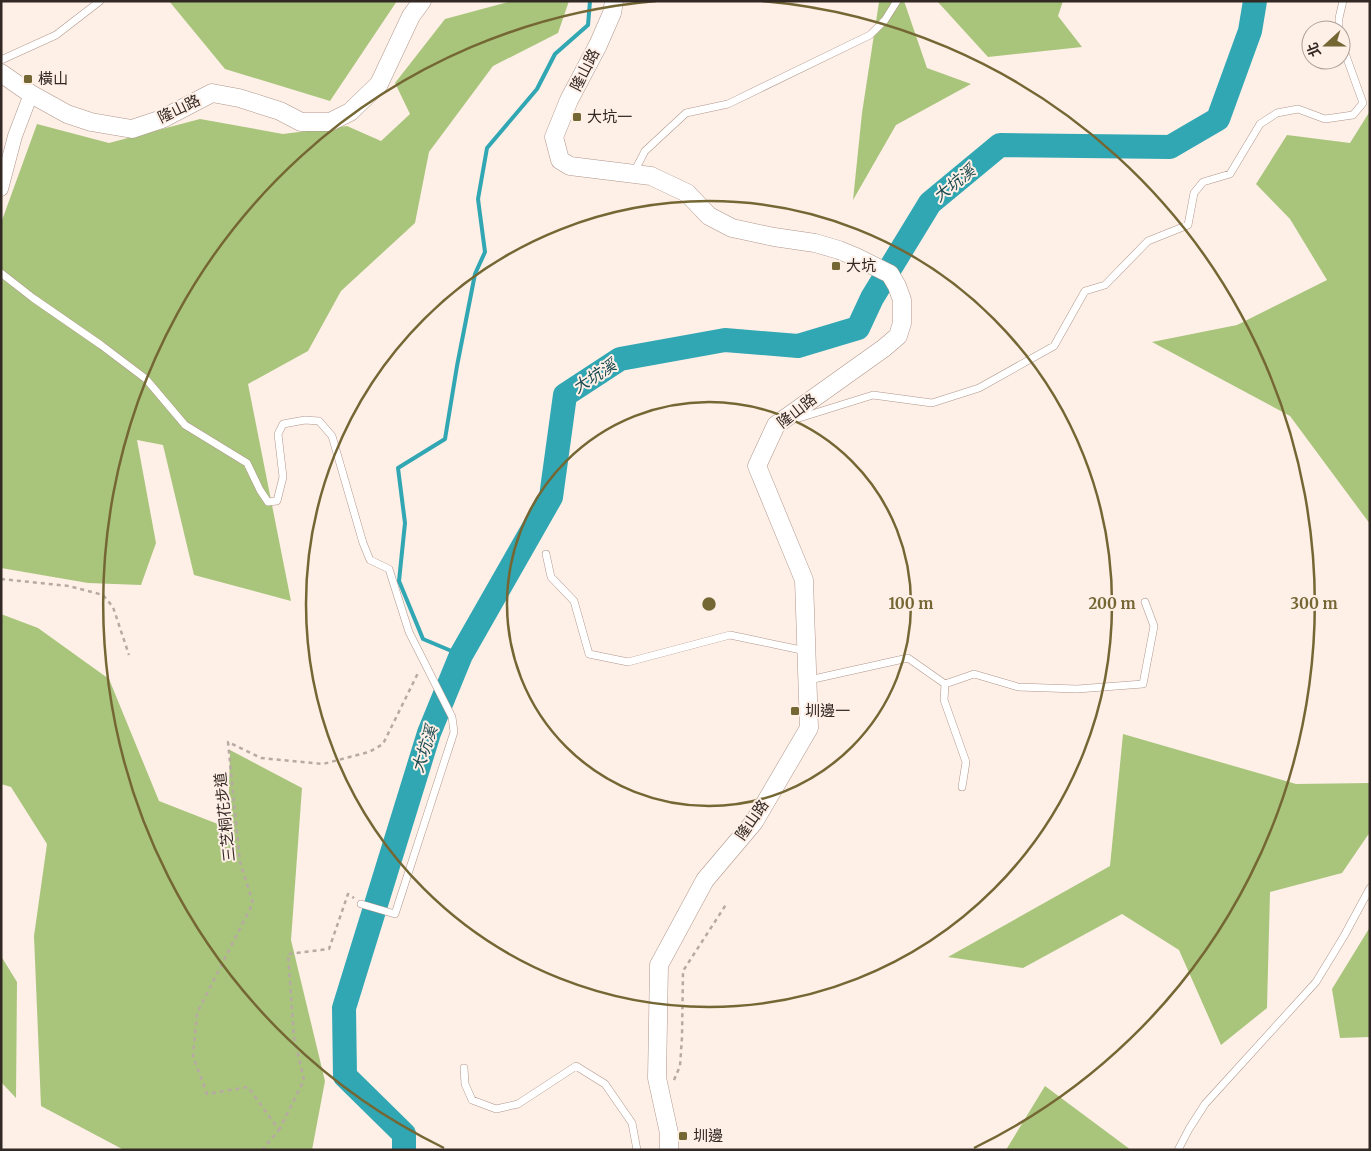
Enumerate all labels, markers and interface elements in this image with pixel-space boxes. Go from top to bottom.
north arrow [1301,20,1351,70]
text: 北 [1303,40,1325,59]
street label: 隆山路 [566,45,603,94]
place label: 橫山 [38,69,68,88]
marker: 橫山 [22,73,34,85]
street label: 隆山路 [154,90,203,127]
place label: 大坑一 [587,107,632,126]
marker: 大坑一 [571,111,583,123]
water label: 大坑溪 [929,159,980,206]
place label: 大坑 [846,256,876,275]
marker: 大坑 [830,260,842,272]
water label: 大坑溪 [568,353,621,397]
street label: 隆山路 [773,389,820,432]
text: 100 m [889,594,933,613]
text: 200 m [1088,594,1136,613]
text: 300 m [1290,594,1338,613]
centre of rings [700,595,718,613]
place label: 圳邊一 [805,701,850,720]
marker: 圳邊一 [789,705,801,717]
water label: 大坑溪 [407,721,442,775]
street label: 三芝桐花步道 [210,771,239,863]
street label: 隆山路 [731,796,772,844]
place label: 圳邊 [693,1126,723,1145]
marker: 圳邊 [677,1130,689,1142]

